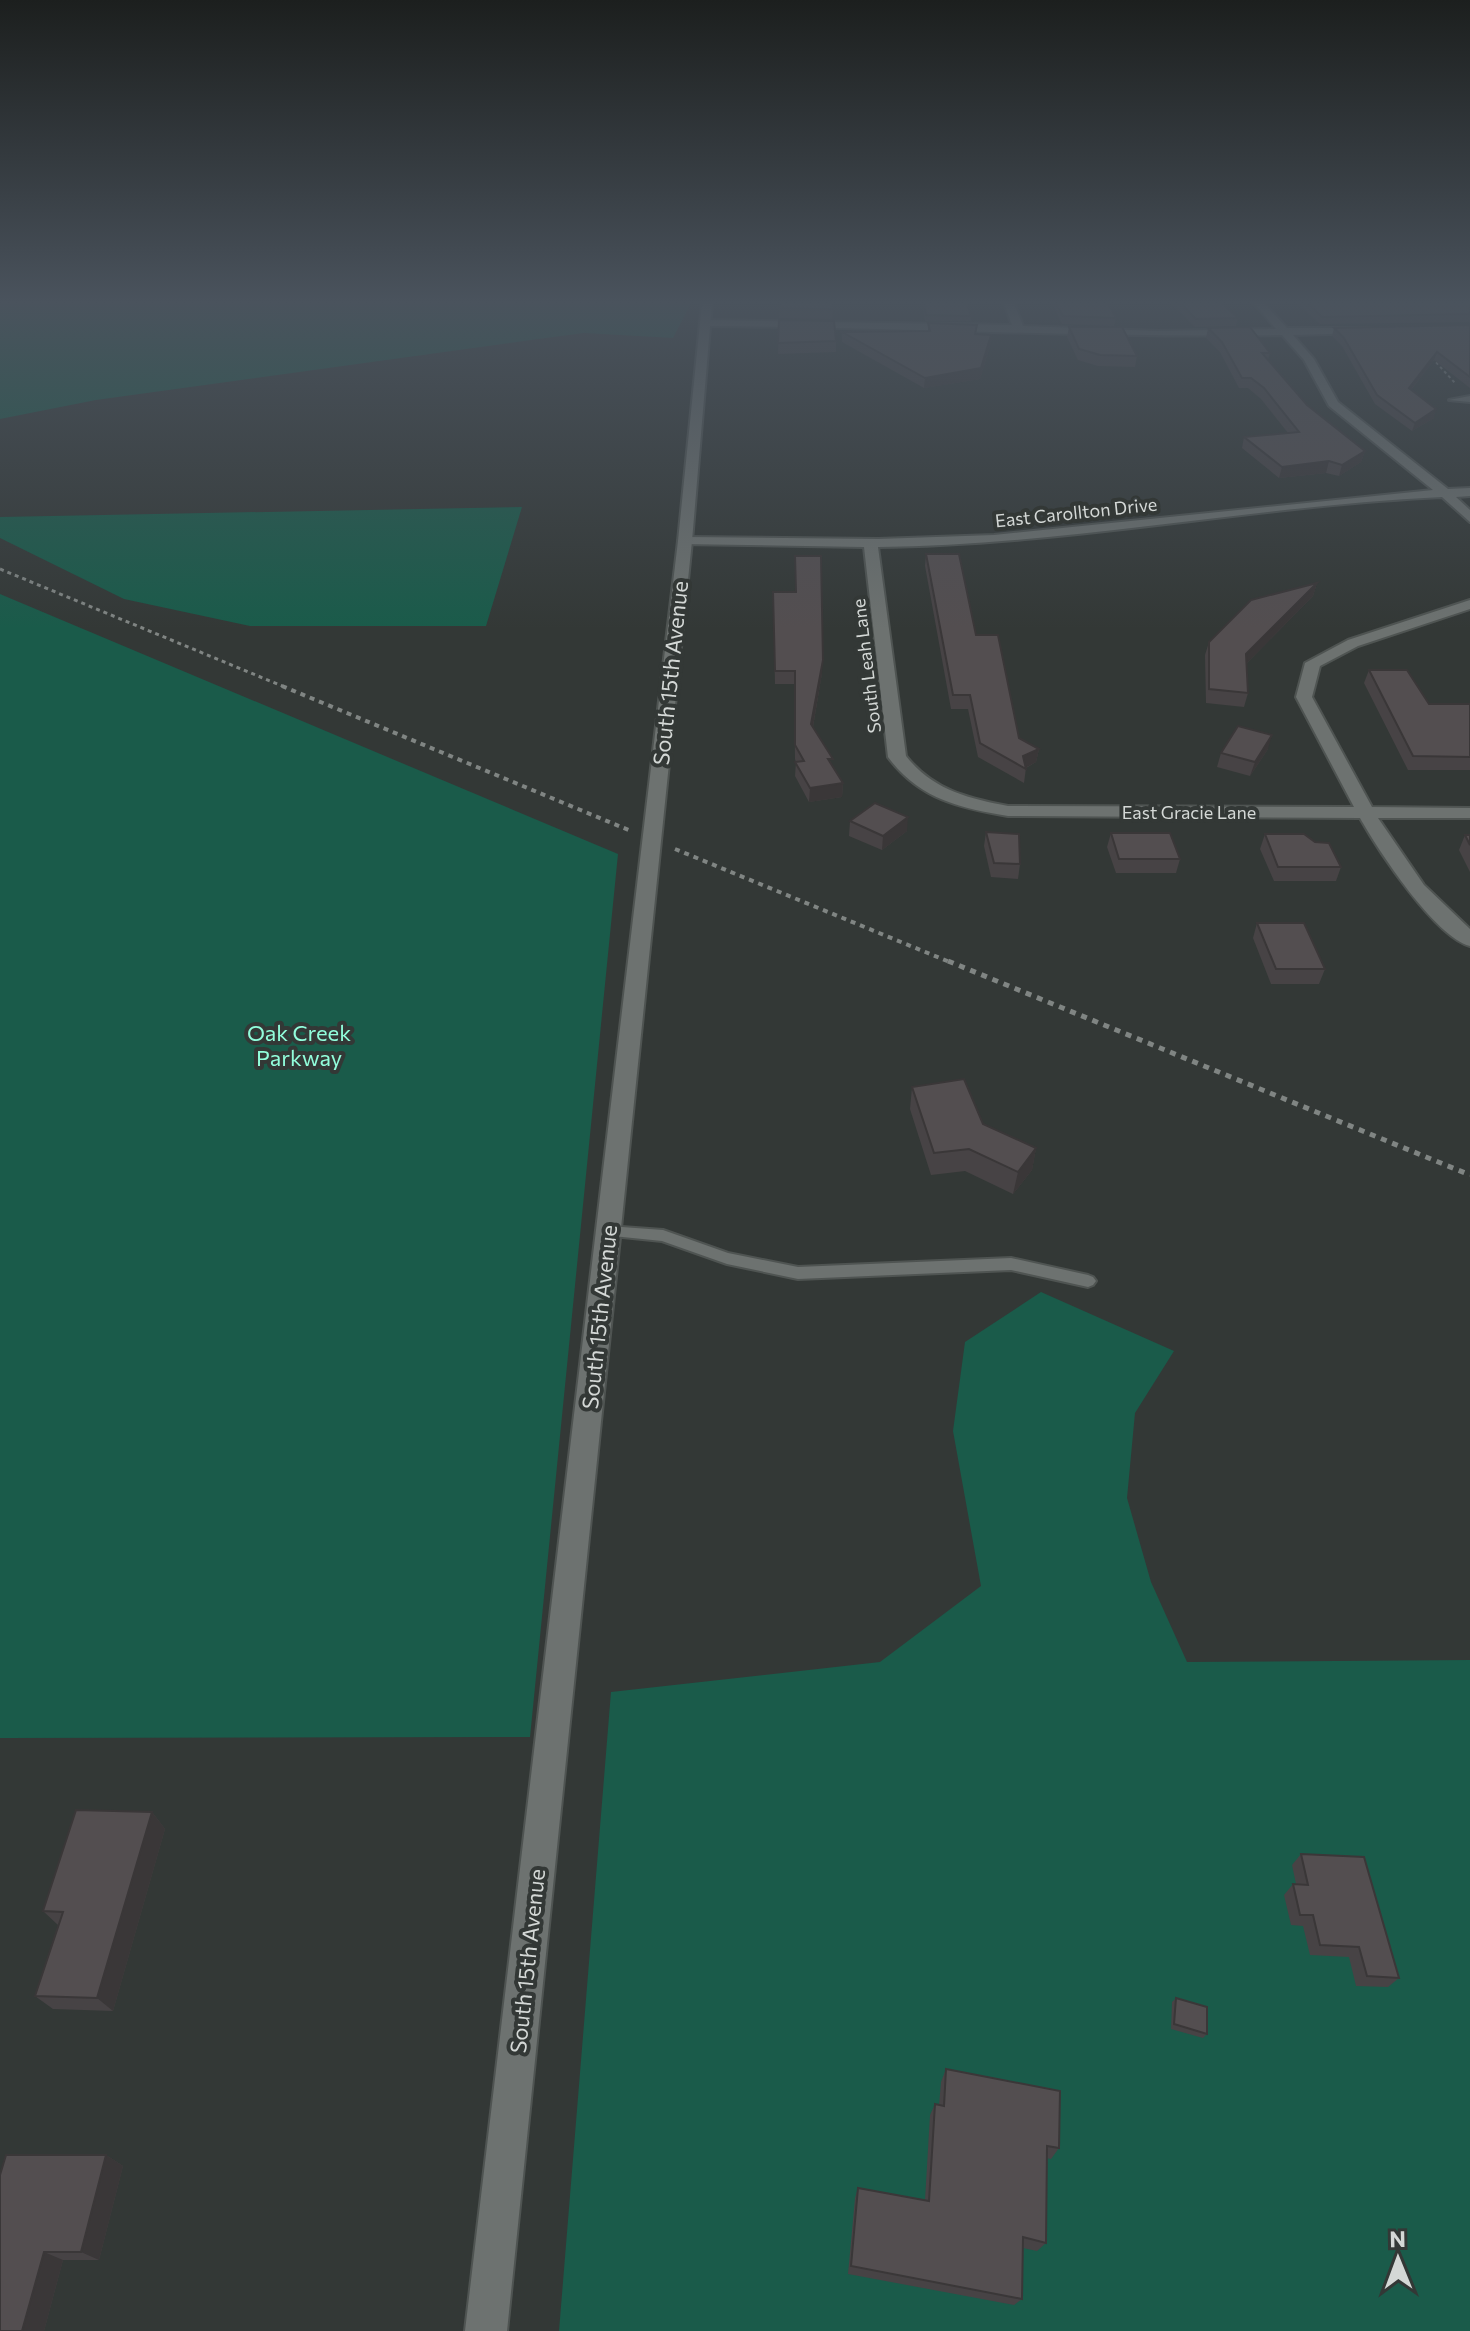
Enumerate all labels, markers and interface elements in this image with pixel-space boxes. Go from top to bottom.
street label: East Carollton Drive [994,493,1158,531]
street label: South 15th Avenue [647,579,693,767]
street label: South Leah Lane [847,598,885,734]
street label: East Gracie Lane [1122,801,1256,823]
park label: Oak Creek Parkway [247,1019,351,1071]
street label: South 15th Avenue [576,1223,622,1411]
street label: South 15th Avenue [504,1867,550,2055]
north arrow [1358,2219,1438,2299]
text: N [1389,2225,1406,2252]

